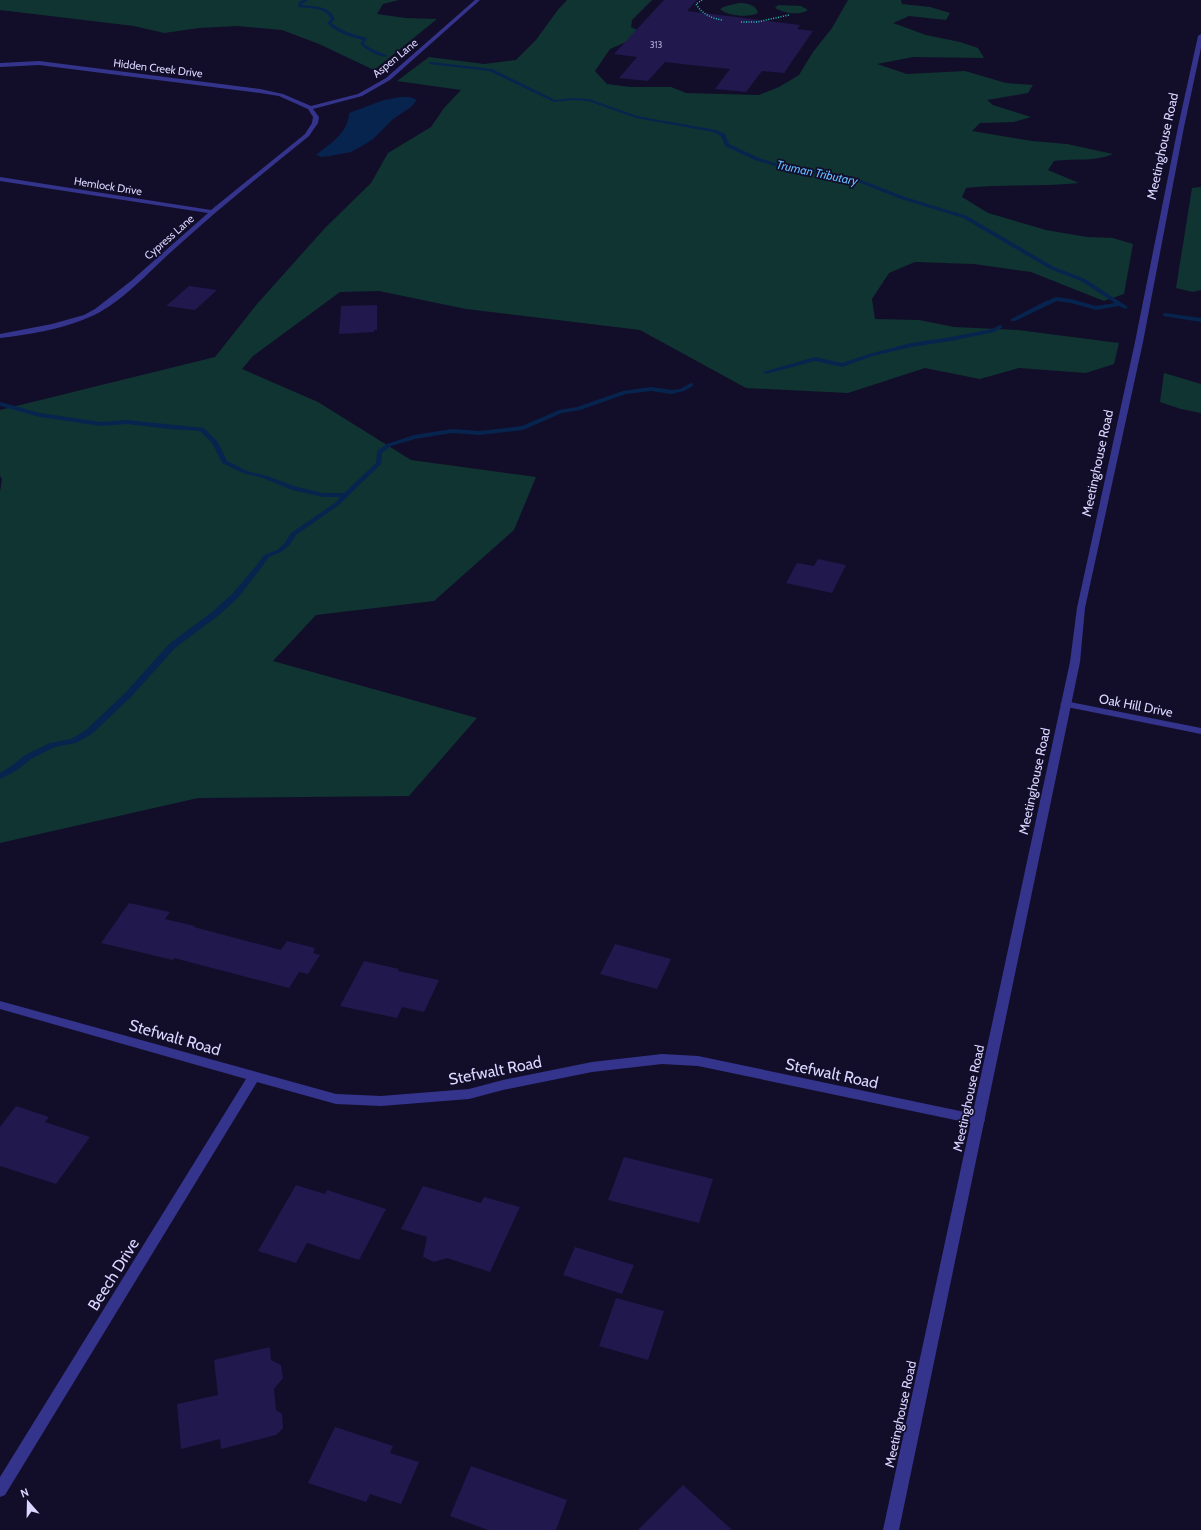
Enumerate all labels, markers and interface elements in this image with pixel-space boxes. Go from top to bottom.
street label: Aspen Lane [369,35,421,81]
house number: 313 [650,39,662,50]
street label: Hidden Creek Drive [113,56,204,80]
street label: Meetinghouse Road [1143,91,1181,201]
water label: Truman Tributary [775,157,860,189]
street label: Hemlock Drive [73,174,143,198]
street label: Cypress Lane [141,211,197,262]
street label: Meetinghouse Road [1078,408,1116,518]
street label: Oak Hill Drive [1098,690,1175,720]
street label: Meetinghouse Road [1015,726,1053,836]
street label: Stefwalt Road [127,1015,223,1060]
street label: Meetinghouse Road [949,1043,987,1153]
street label: Stefwalt Road [447,1052,543,1089]
street label: Stefwalt Road [784,1054,880,1093]
street label: Beech Drive [84,1235,143,1314]
street label: Meetinghouse Road [881,1359,919,1469]
north arrow [8,1482,48,1522]
text: N [19,1485,31,1501]

